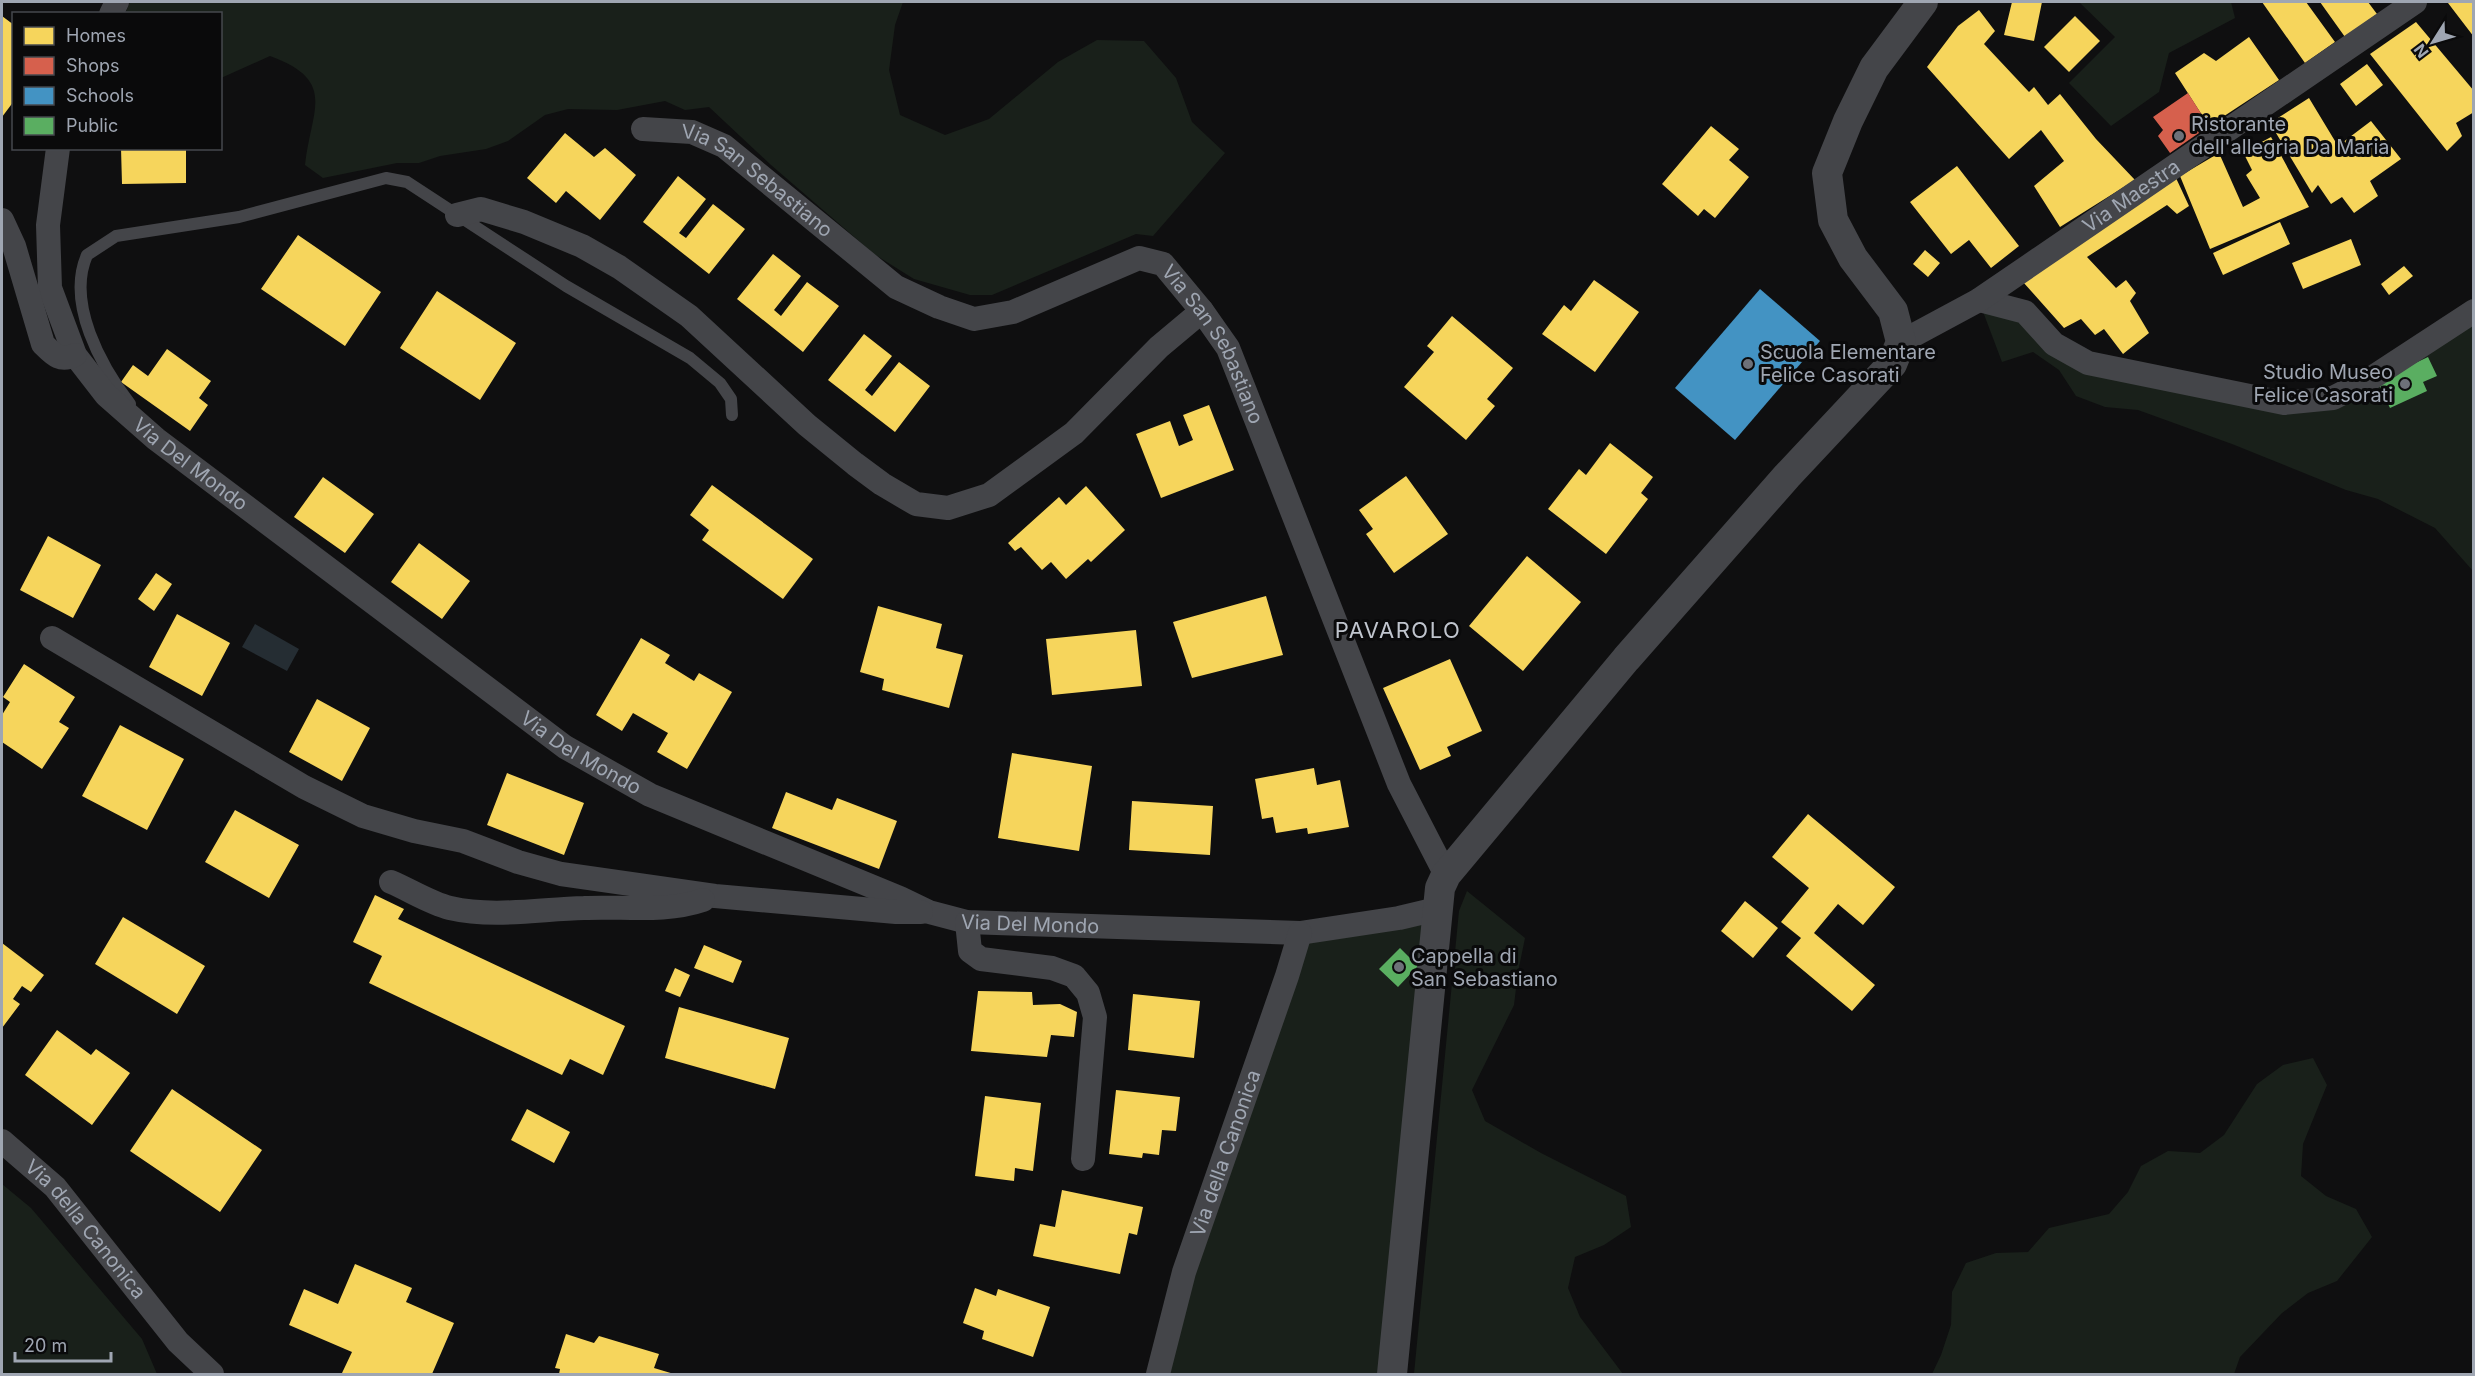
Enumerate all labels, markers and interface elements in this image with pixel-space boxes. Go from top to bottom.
legend [12,12,222,150]
north arrow [2403,12,2463,72]
text: Homes [66,25,126,46]
text: N [2409,40,2433,62]
text: Shops [66,55,120,76]
text: Schools [66,85,134,106]
place label: Ristorante dell'allegria Da Maria [2191,112,2389,159]
text: Public [66,115,118,136]
street label: Via San Sebastiano [681,119,838,242]
marker: Ristorante dell'allegria Da Maria [2172,129,2186,143]
street label: Via Maestra [2078,154,2184,238]
street label: Via San Sebastiano [1157,260,1269,427]
place label: Scuola Elementare Felice Casorati [1760,340,1936,387]
marker: Scuola Elementare Felice Casorati [1741,357,1755,371]
place label: Studio Museo Felice Casorati [2253,360,2393,407]
marker: Studio Museo Felice Casorati [2398,377,2412,391]
street label: Via Del Mondo [128,412,252,516]
district label: PAVAROLO [1335,617,1461,643]
street label: Via Del Mondo [516,706,646,800]
street label: Via Del Mondo [961,910,1100,938]
place label: Cappella di San Sebastiano [1411,944,1558,991]
marker: Cappella di San Sebastiano [1392,960,1406,974]
street label: Via della Canonica [1185,1067,1265,1240]
street label: Via della Canonica [20,1154,151,1304]
scale bar [15,1325,111,1363]
text: 20 m [24,1335,67,1356]

